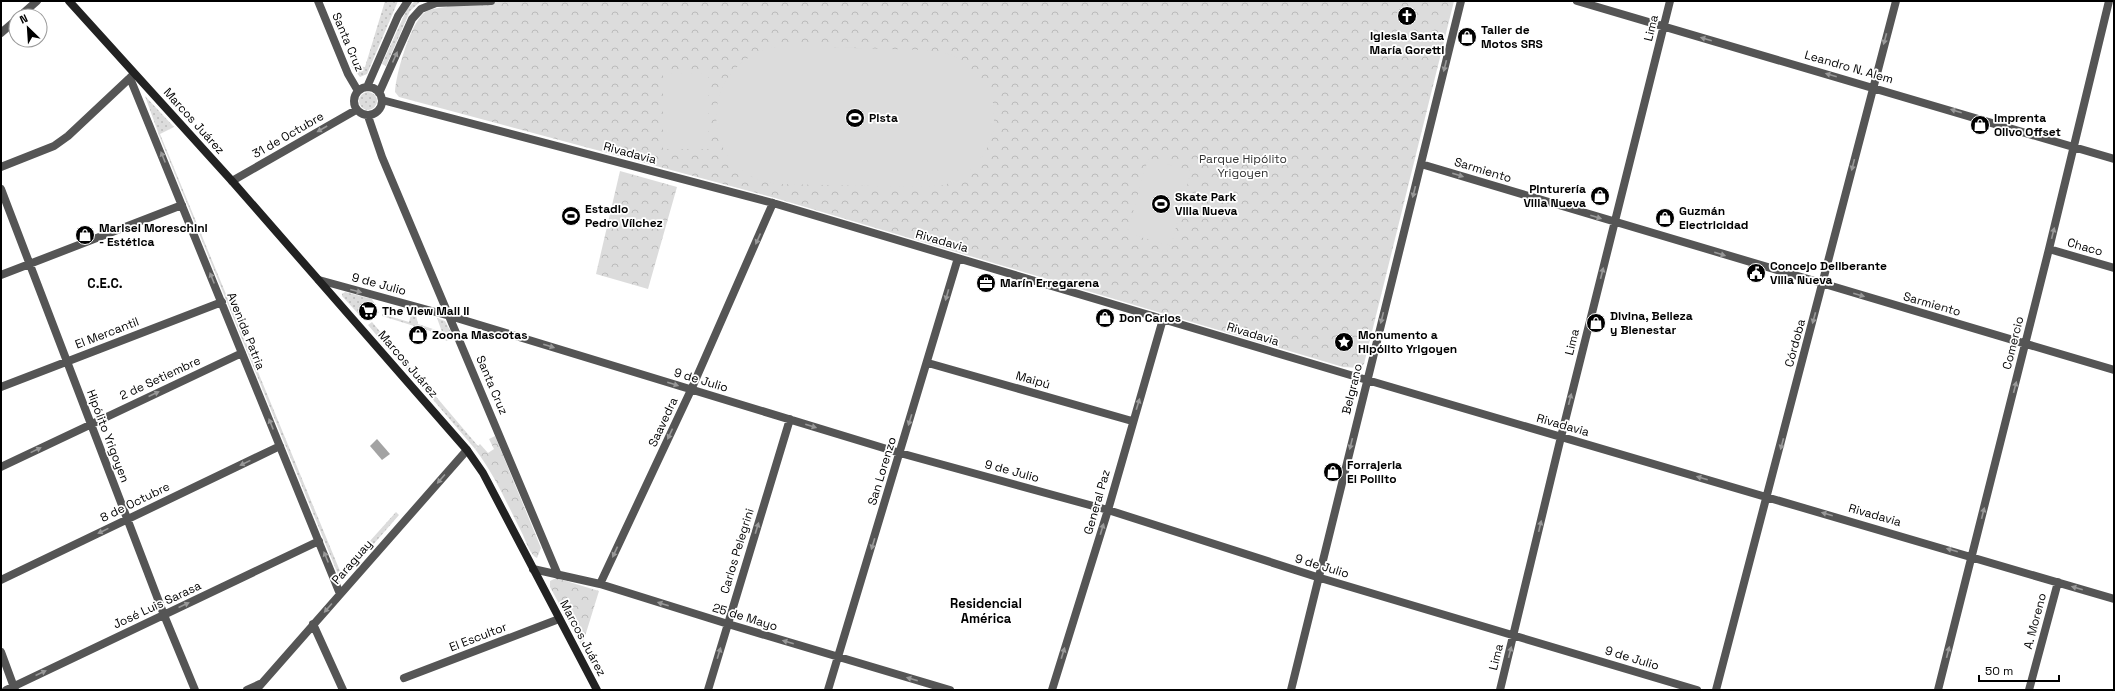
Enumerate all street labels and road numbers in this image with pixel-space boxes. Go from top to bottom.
street label: Santa Cruz [328,10,368,74]
street label: Lima [1640,13,1662,43]
street label: Leandro N. Alem [1803,47,1895,87]
street label: Marcos Juárez [160,84,228,158]
street label: 31 de Octubre [249,108,327,162]
street label: Rivadavia [602,138,658,168]
street label: Sarmiento [1452,154,1514,186]
street label: Rivadavia [914,226,970,256]
street label: Chaco [2065,234,2105,260]
street label: 9 de Julio [350,269,408,299]
street label: Sarmiento [1901,288,1963,320]
street label: Avenida Patria [223,290,269,372]
street label: El Mercantil [73,313,141,353]
street label: Comercio [1999,315,2027,371]
street label: Córdoba [1781,317,1809,369]
street label: Rivadavia [1225,318,1281,350]
street label: Marcos Juárez [374,327,442,401]
street label: Lima [1561,327,1583,357]
street label: 2 de Setiembre [117,352,203,404]
street label: Santa Cruz [472,353,512,417]
street label: Belgrano [1338,362,1366,416]
street label: 9 de Julio [672,364,730,396]
street label: Maipú [1014,367,1052,393]
street label: Hipólito Yrigoyen [83,387,133,485]
street label: Saavedra [645,394,682,449]
street label: Rivadavia [1535,410,1591,440]
street label: San Lorenzo [864,435,900,507]
street label: 9 de Julio [983,456,1041,486]
street label: General Paz [1080,468,1114,536]
street label: 8 de Octubre [98,478,172,526]
street label: Rivadavia [1847,500,1903,530]
street label: Carlos Pelegrini [716,506,758,596]
street label: Paraguay [328,536,376,588]
street label: 9 de Julio [1293,550,1351,582]
street label: José Luis Sarasa [110,578,204,632]
street label: A. Moreno [2020,591,2050,651]
street label: Marcos Juárez [556,597,610,679]
street label: 25 de Mayo [710,600,780,634]
street label: El Escultor [447,619,510,655]
street label: Lima [1485,642,1507,672]
street label: 9 de Julio [1603,642,1661,674]

